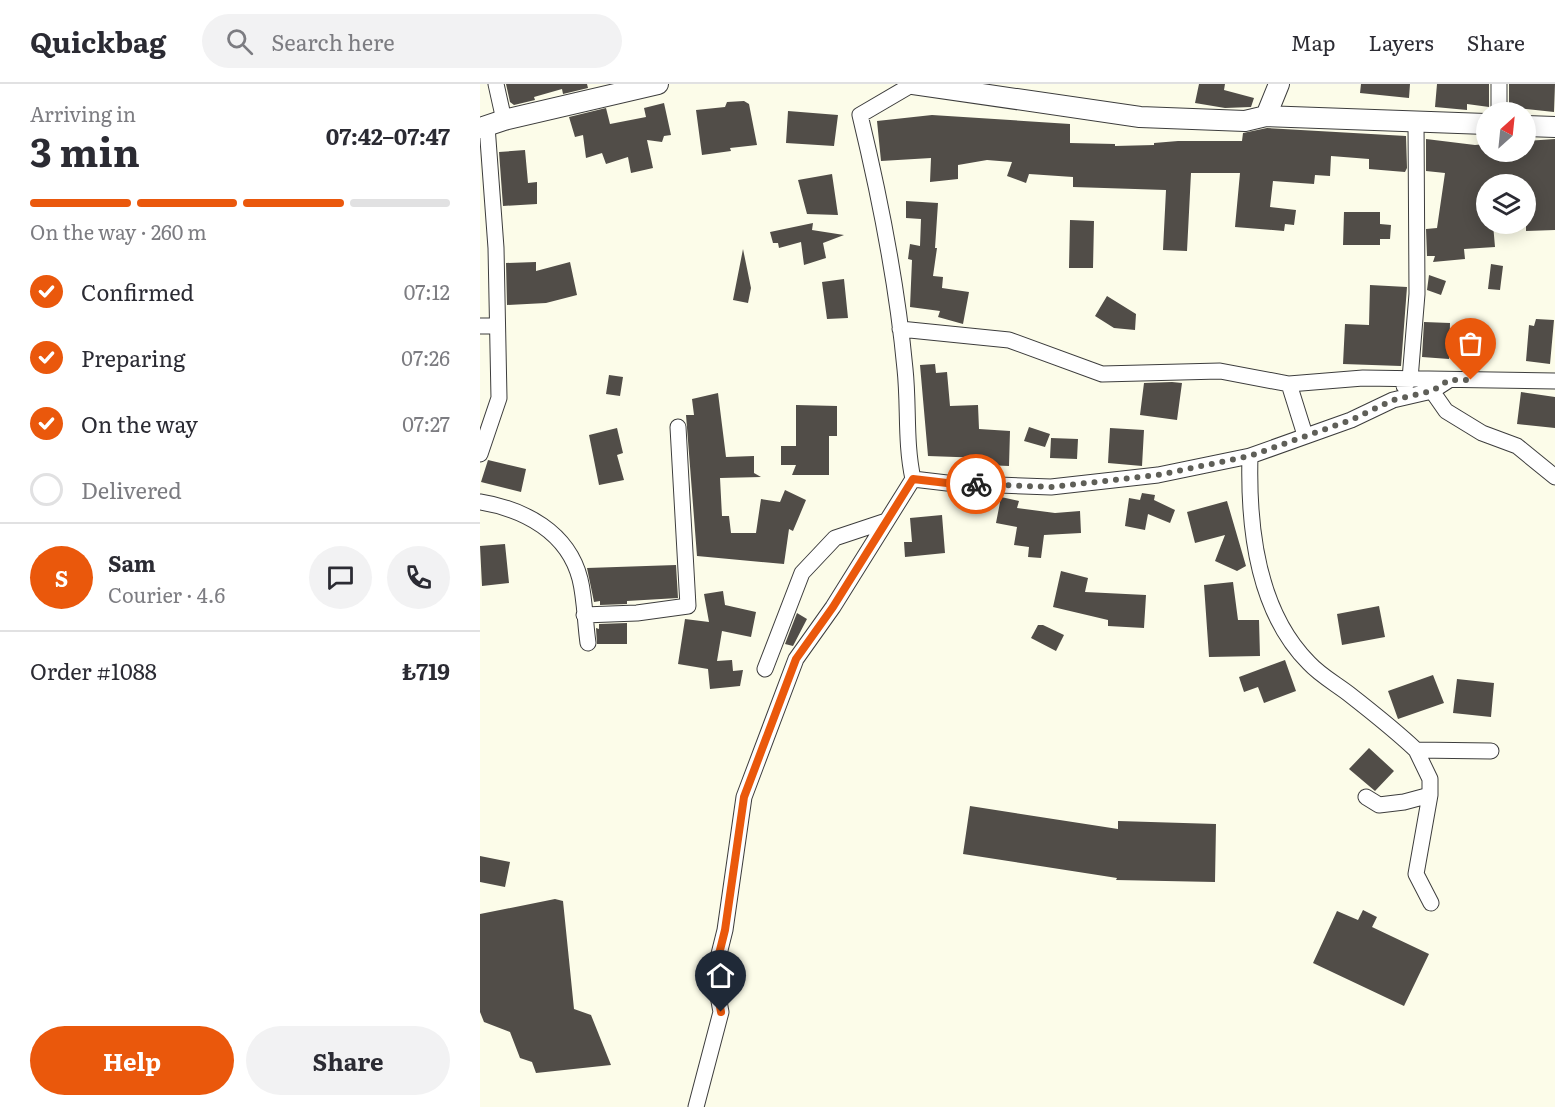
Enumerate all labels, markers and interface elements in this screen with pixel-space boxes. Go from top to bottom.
search box [202,14,622,68]
text: Quickbag [30,20,166,62]
icon: search [223,25,256,58]
text: Search here [271,25,395,58]
text: Map [1291,26,1336,57]
text: Layers [1369,26,1434,57]
text: Share [1467,26,1525,57]
text: Arriving in [30,98,136,128]
north arrow [1476,102,1536,162]
map controls [1476,102,1536,234]
text: 07:42–07:47 [326,119,450,152]
text: 3 min [30,121,140,179]
button: layers [1476,174,1536,234]
text: On the way · 260 m [30,216,207,246]
icon: check [30,275,63,308]
text: Confirmed [81,275,194,308]
text: 07:12 [404,276,450,306]
pin [1445,318,1496,380]
icon: bag [1454,327,1487,360]
icon: check [30,341,63,374]
text: Preparing [81,341,185,374]
text: 07:26 [401,342,450,372]
icon: check [30,407,63,440]
text: On the way [81,407,198,440]
text: 07:27 [402,408,450,438]
courier [946,454,1006,514]
icon: bike [960,468,993,501]
text: Delivered [81,473,182,506]
text: Sam [108,546,156,579]
button: chat [309,546,372,609]
button: phone [387,546,450,609]
text: S [55,561,68,594]
text: Courier · 4.6 [108,579,225,609]
text: Order #1088 [30,654,157,687]
text: ₺719 [402,654,450,687]
pin [695,950,746,1012]
icon: home [704,959,737,992]
button: Help [30,1026,234,1095]
button: Share [246,1026,450,1095]

